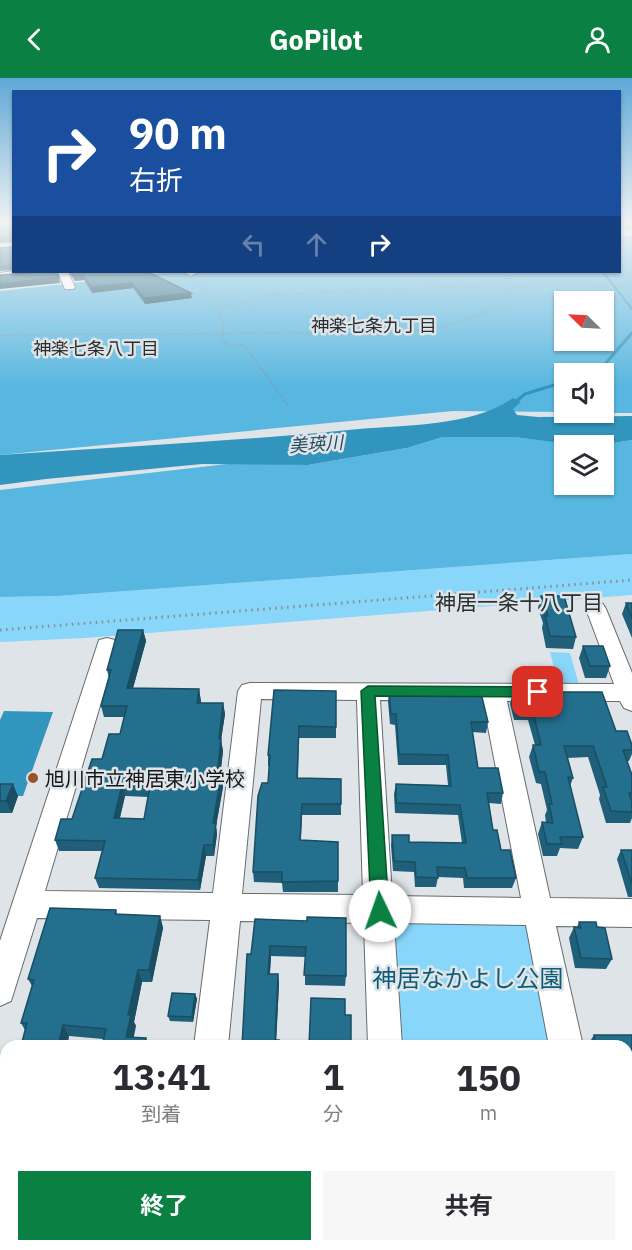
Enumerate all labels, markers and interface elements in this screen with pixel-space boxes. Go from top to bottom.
text: GoPilot [269,22,363,57]
icon: back [18,23,51,56]
icon: person [581,23,614,56]
text: 90 m [129,106,227,161]
icon: right [30,114,108,192]
text: 右折 [129,162,183,197]
icon: left [237,228,270,261]
icon: ahead [300,228,333,261]
icon: right [363,228,396,261]
north arrow [554,291,614,351]
map controls [554,291,614,495]
district label: 神楽七条九丁目 [311,314,437,337]
district label: 神楽七条八丁目 [33,337,159,360]
button: sound [554,363,614,423]
water label: 美瑛川 [288,431,346,457]
button: layers [554,435,614,495]
district label: 神居一条十八丁目 [435,588,603,616]
pin [512,666,563,717]
icon: arrive [521,675,554,708]
place label: 旭川市立神居東小学校 [45,765,245,792]
marker: 旭川市立神居東小学校 [26,771,40,785]
position arrow [348,879,412,943]
park label: 神居なかよし公園 [373,962,563,994]
text: 13:41 [112,1053,210,1100]
text: 1 [322,1053,344,1100]
text: 150 [456,1054,521,1101]
text: m [480,1099,497,1126]
text: 到着 [141,1100,181,1127]
text: 分 [323,1100,343,1127]
button: 終了 [18,1171,311,1240]
button: 共有 [323,1171,615,1240]

